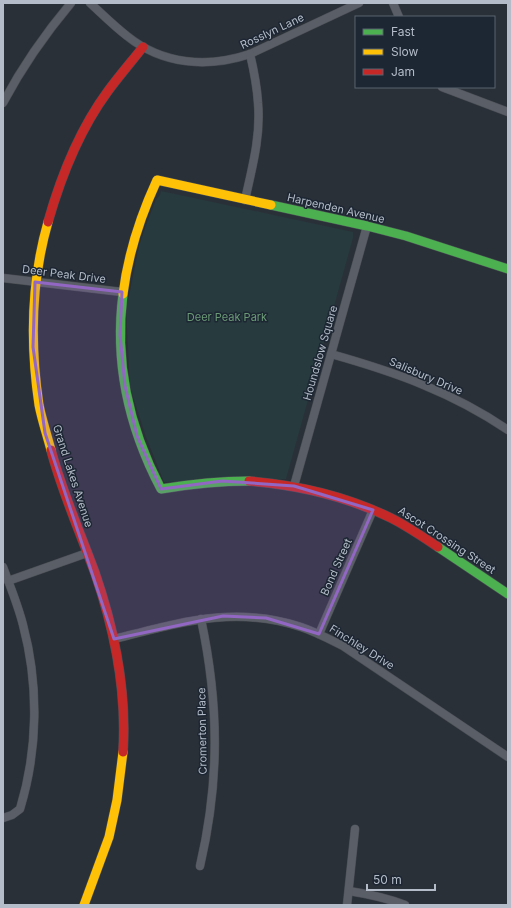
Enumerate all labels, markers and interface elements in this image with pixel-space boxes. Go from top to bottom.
street label: Rosslyn Lane [238,10,306,52]
legend [355,16,495,88]
text: Fast [391,24,415,39]
text: Slow [391,44,419,59]
text: Jam [391,64,415,79]
street label: Harpenden Avenue [286,190,386,226]
street label: Deer Peak Drive [21,262,107,286]
street label: Houndslow Square [300,304,340,402]
park label: Deer Peak Park [187,310,267,324]
street label: Salisbury Drive [387,354,465,398]
street label: Grand Lakes Avenue [50,423,96,529]
street label: Ascot Crossing Street [396,503,499,577]
street label: Bond Street [317,536,355,598]
street label: Finchley Drive [327,621,397,673]
street label: Cromerton Place [194,687,210,775]
scale bar [367,866,435,892]
text: 50 m [373,872,402,887]

